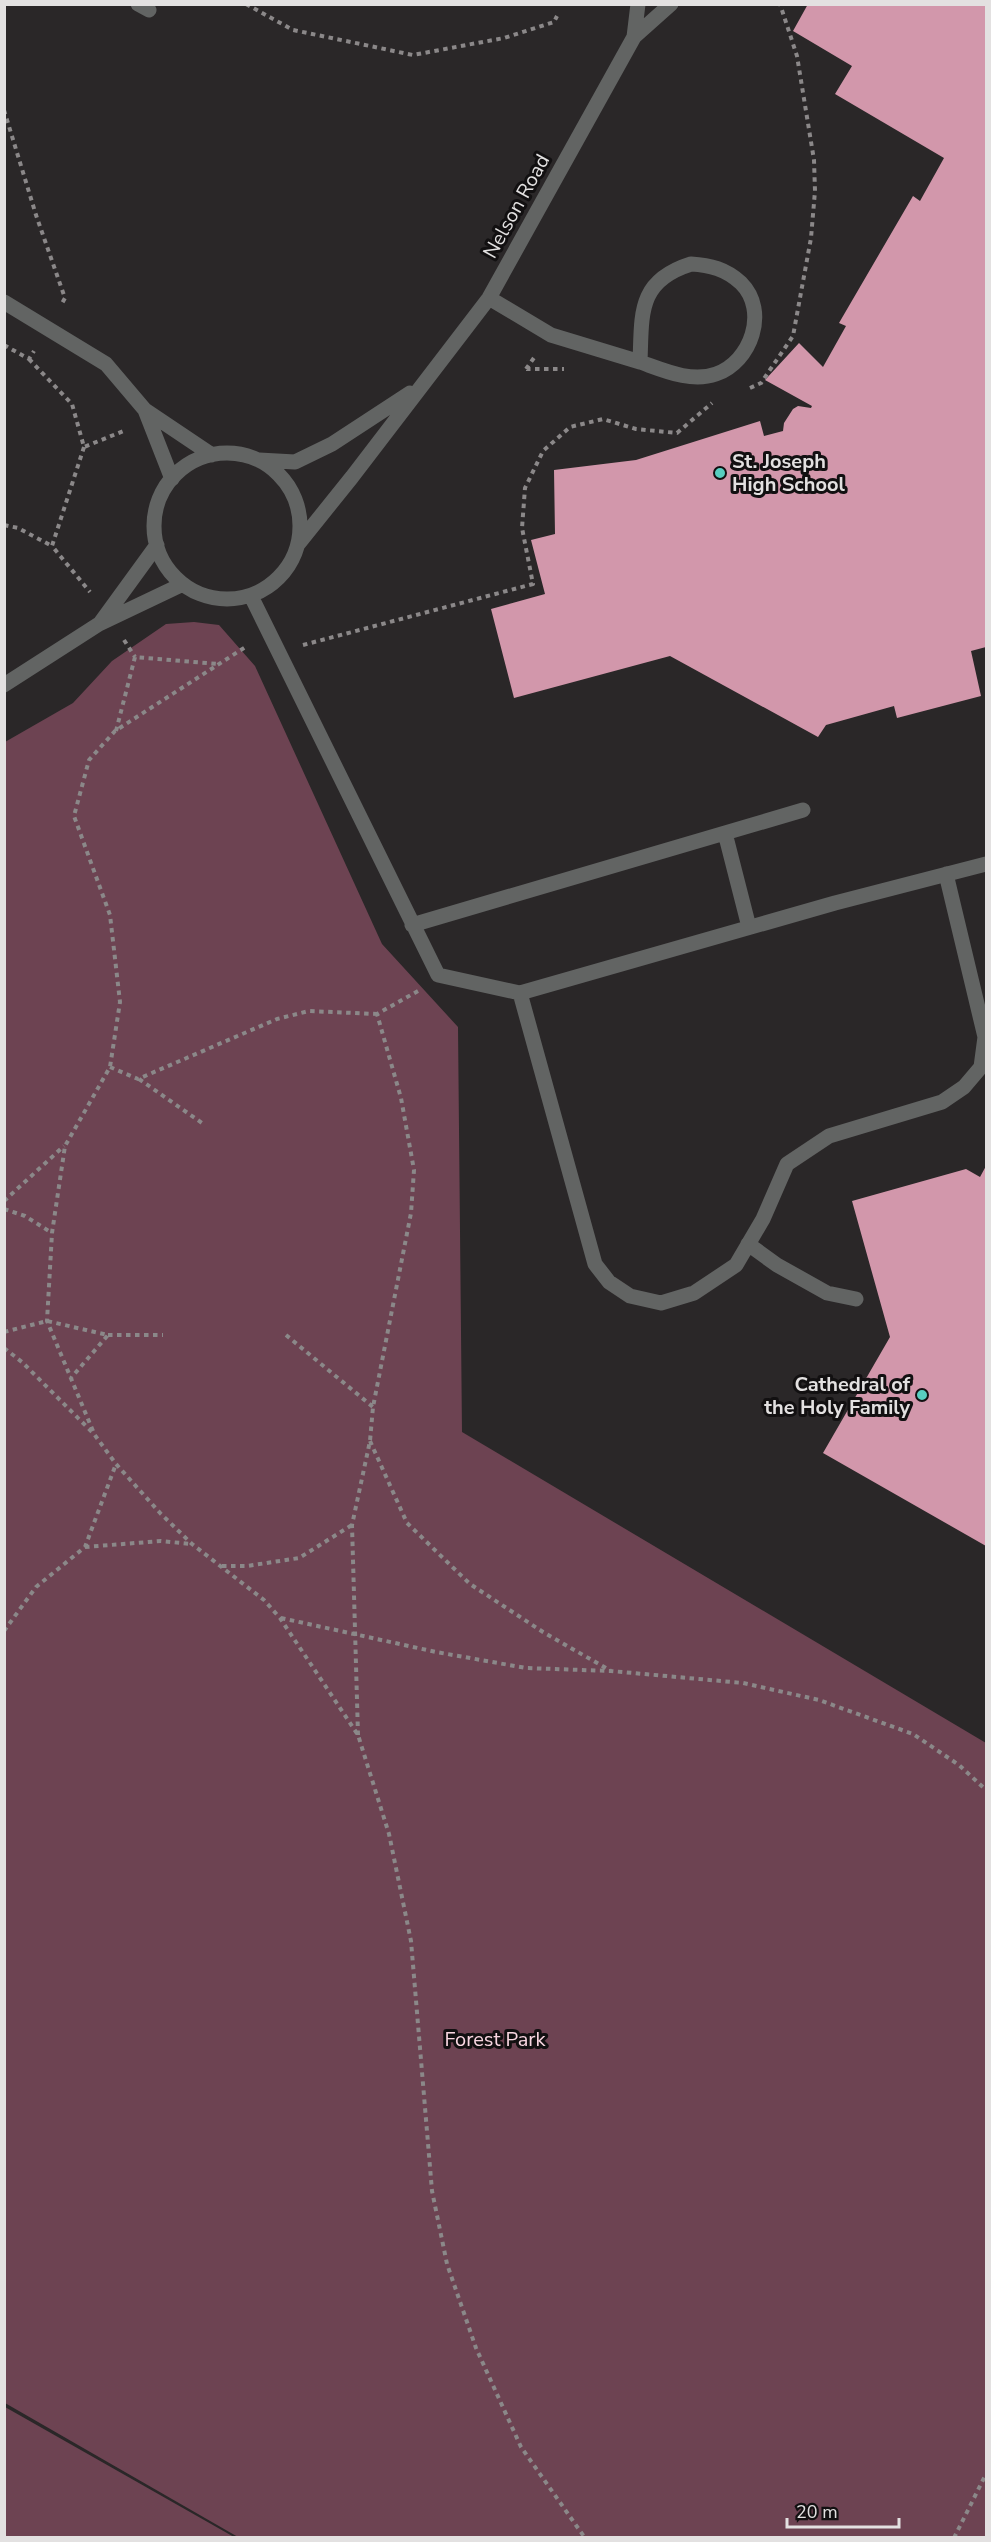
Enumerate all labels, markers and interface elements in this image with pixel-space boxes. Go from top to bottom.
street label: Nelson Road [477,149,556,263]
place label: St. Joseph High School [732,448,846,498]
marker: St. Joseph High School [713,466,727,480]
place label: Cathedral of the Holy Family [764,1371,911,1421]
marker: Cathedral of the Holy Family [915,1388,929,1402]
park label: Forest Park [445,2026,546,2053]
scale bar [787,2491,900,2529]
text: 20 m [796,2500,838,2524]

